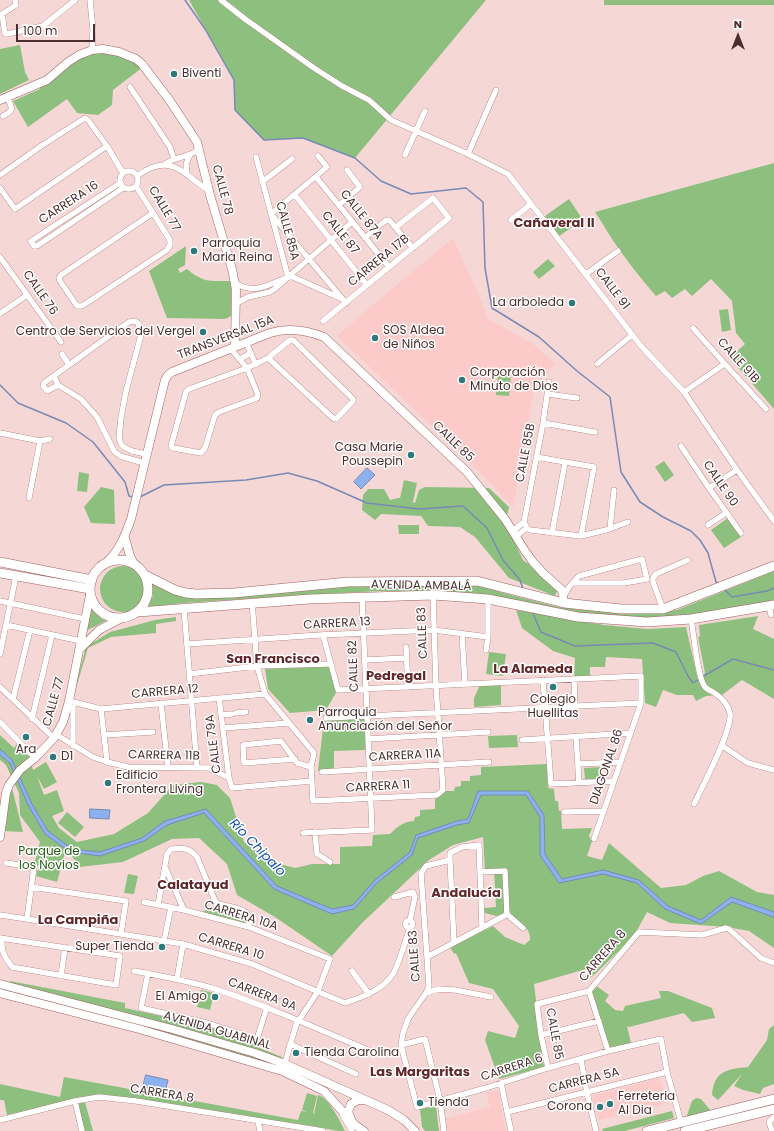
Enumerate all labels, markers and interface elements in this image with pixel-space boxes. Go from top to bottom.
scale bar [18,16,97,42]
north arrow [718,16,758,56]
text: N [734,16,742,32]
text: 100 m [23,22,57,39]
place label: Biventi [182,67,221,81]
marker: Biventi [169,69,179,79]
street label: CALLE 78 [208,163,236,217]
street label: CARRERA 16 [37,178,101,228]
street label: CALLE 77 [145,184,183,234]
street label: CALLE 87A [337,187,385,243]
street label: CALLE 85A [272,200,302,262]
street label: CALLE 87 [318,209,362,257]
district label: Cañaveral II [513,216,595,232]
street label: CARRERA 17B [346,232,412,290]
place label: Parroquia Maria Reina [202,237,273,265]
marker: Parroquia Maria Reina [189,246,199,256]
street label: CALLE 91 [592,265,632,313]
street label: CALLE 76 [19,268,61,318]
place label: La arboleda [493,296,564,310]
marker: La arboleda [567,298,577,308]
street label: TRANSVERSAL 15A [176,313,276,363]
place label: SOS Aldea de Niños [383,324,444,352]
place label: Centro de Servicios del Vergel [16,325,195,339]
marker: Centro de Servicios del Vergel [198,327,208,337]
marker: SOS Aldea de Niños [370,333,380,343]
street label: CALLE 91B [714,335,762,387]
place label: Corporación Minuto de Dios [470,366,558,394]
marker: Corporación Minuto de Dios [457,375,467,385]
street label: CALLE 85 [429,419,477,465]
street label: CALLE 85B [513,422,539,484]
place label: Casa Marie Poussepin [335,441,403,469]
marker: Casa Marie Poussepin [406,450,416,460]
street label: CALLE 90 [699,458,741,510]
street label: AVENIDA AMBALÁ [371,578,471,594]
street label: CALLE 83 [415,607,431,659]
street label: CARRERA 13 [303,615,371,633]
street label: CALLE 82 [346,640,362,692]
district label: San Francisco [226,652,320,668]
district label: La Alameda [493,662,573,678]
district label: Pedregal [366,669,426,685]
street label: CALLE 77 [40,676,68,728]
street label: CARRERA 12 [131,682,199,702]
marker: Colegio Huellitas [548,682,558,692]
place label: Colegio Huellitas [527,693,579,721]
place label: Parroquia Anunciación del Señor [318,706,452,734]
street label: CALLE 79A [203,714,225,774]
marker: Parroquia Anunciación del Señor [305,715,315,725]
street label: DIAGONAL 86 [587,728,627,806]
marker: Ara [21,732,31,742]
place label: Ara [16,743,36,757]
street label: CARRERA 11A [368,747,442,765]
street label: CARRERA 11B [128,748,200,764]
place label: D1 [61,750,73,764]
marker: D1 [48,752,58,762]
place label: Edificio Frontera Living [116,769,203,797]
marker: Edificio Frontera Living [103,778,113,788]
street label: CARRERA 11 [345,778,411,796]
water label: Río Chipalo [226,816,288,880]
park label: Parque de los Novios [18,845,80,873]
district label: Calatayud [157,878,229,894]
district label: Andalucía [431,886,501,902]
street label: CARRERA 10A [202,898,280,934]
district label: La Campiña [38,913,118,929]
street label: CARRERA 8 [576,927,630,985]
street label: CARRERA 10 [196,930,266,964]
street label: CALLE 83 [406,930,424,982]
place label: Super Tienda [75,940,154,954]
marker: Super Tienda [157,942,167,952]
street label: CARRERA 9A [226,975,298,1015]
place label: El Amigo [155,990,207,1004]
marker: El Amigo [210,992,220,1002]
street label: CALLE 85 [542,1007,566,1061]
street label: AVENIDA GUABINAL [162,1009,272,1053]
place label: Tienda Carolina [304,1046,399,1060]
marker: Tienda Carolina [291,1048,301,1058]
street label: CARRERA 6 [479,1051,545,1085]
district label: Las Margaritas [370,1065,470,1081]
street label: CARRERA 5A [547,1065,621,1097]
street label: CARRERA 8 [129,1082,195,1106]
place label: Ferreteria Al Dia [618,1090,675,1118]
place label: Tienda [428,1096,469,1110]
marker: Tienda [415,1098,425,1108]
marker: Ferreteria Al Dia [605,1099,615,1109]
place label: Corona [547,1100,592,1114]
marker: Corona [595,1102,605,1112]

